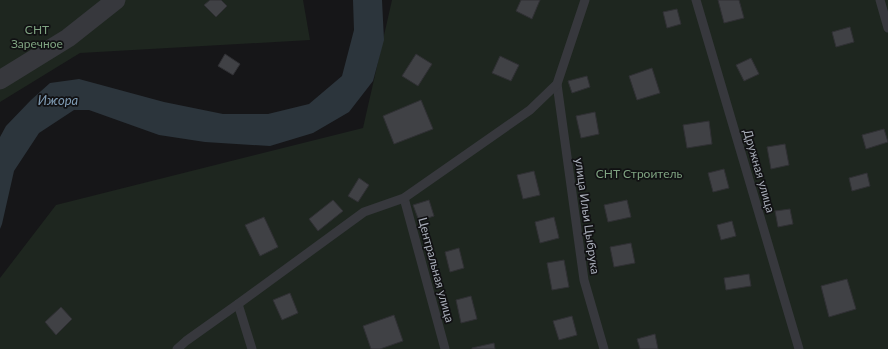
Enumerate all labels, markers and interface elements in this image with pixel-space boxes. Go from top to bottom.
park label: СНТ Заречное [11,22,63,51]
water label: Ижора [38,92,79,108]
street label: Дружная улица [740,127,779,214]
street label: улица Ильи Цыбрука [572,157,603,275]
park label: СНТ Строитель [596,166,683,181]
street label: Центральная улица [415,216,458,324]

